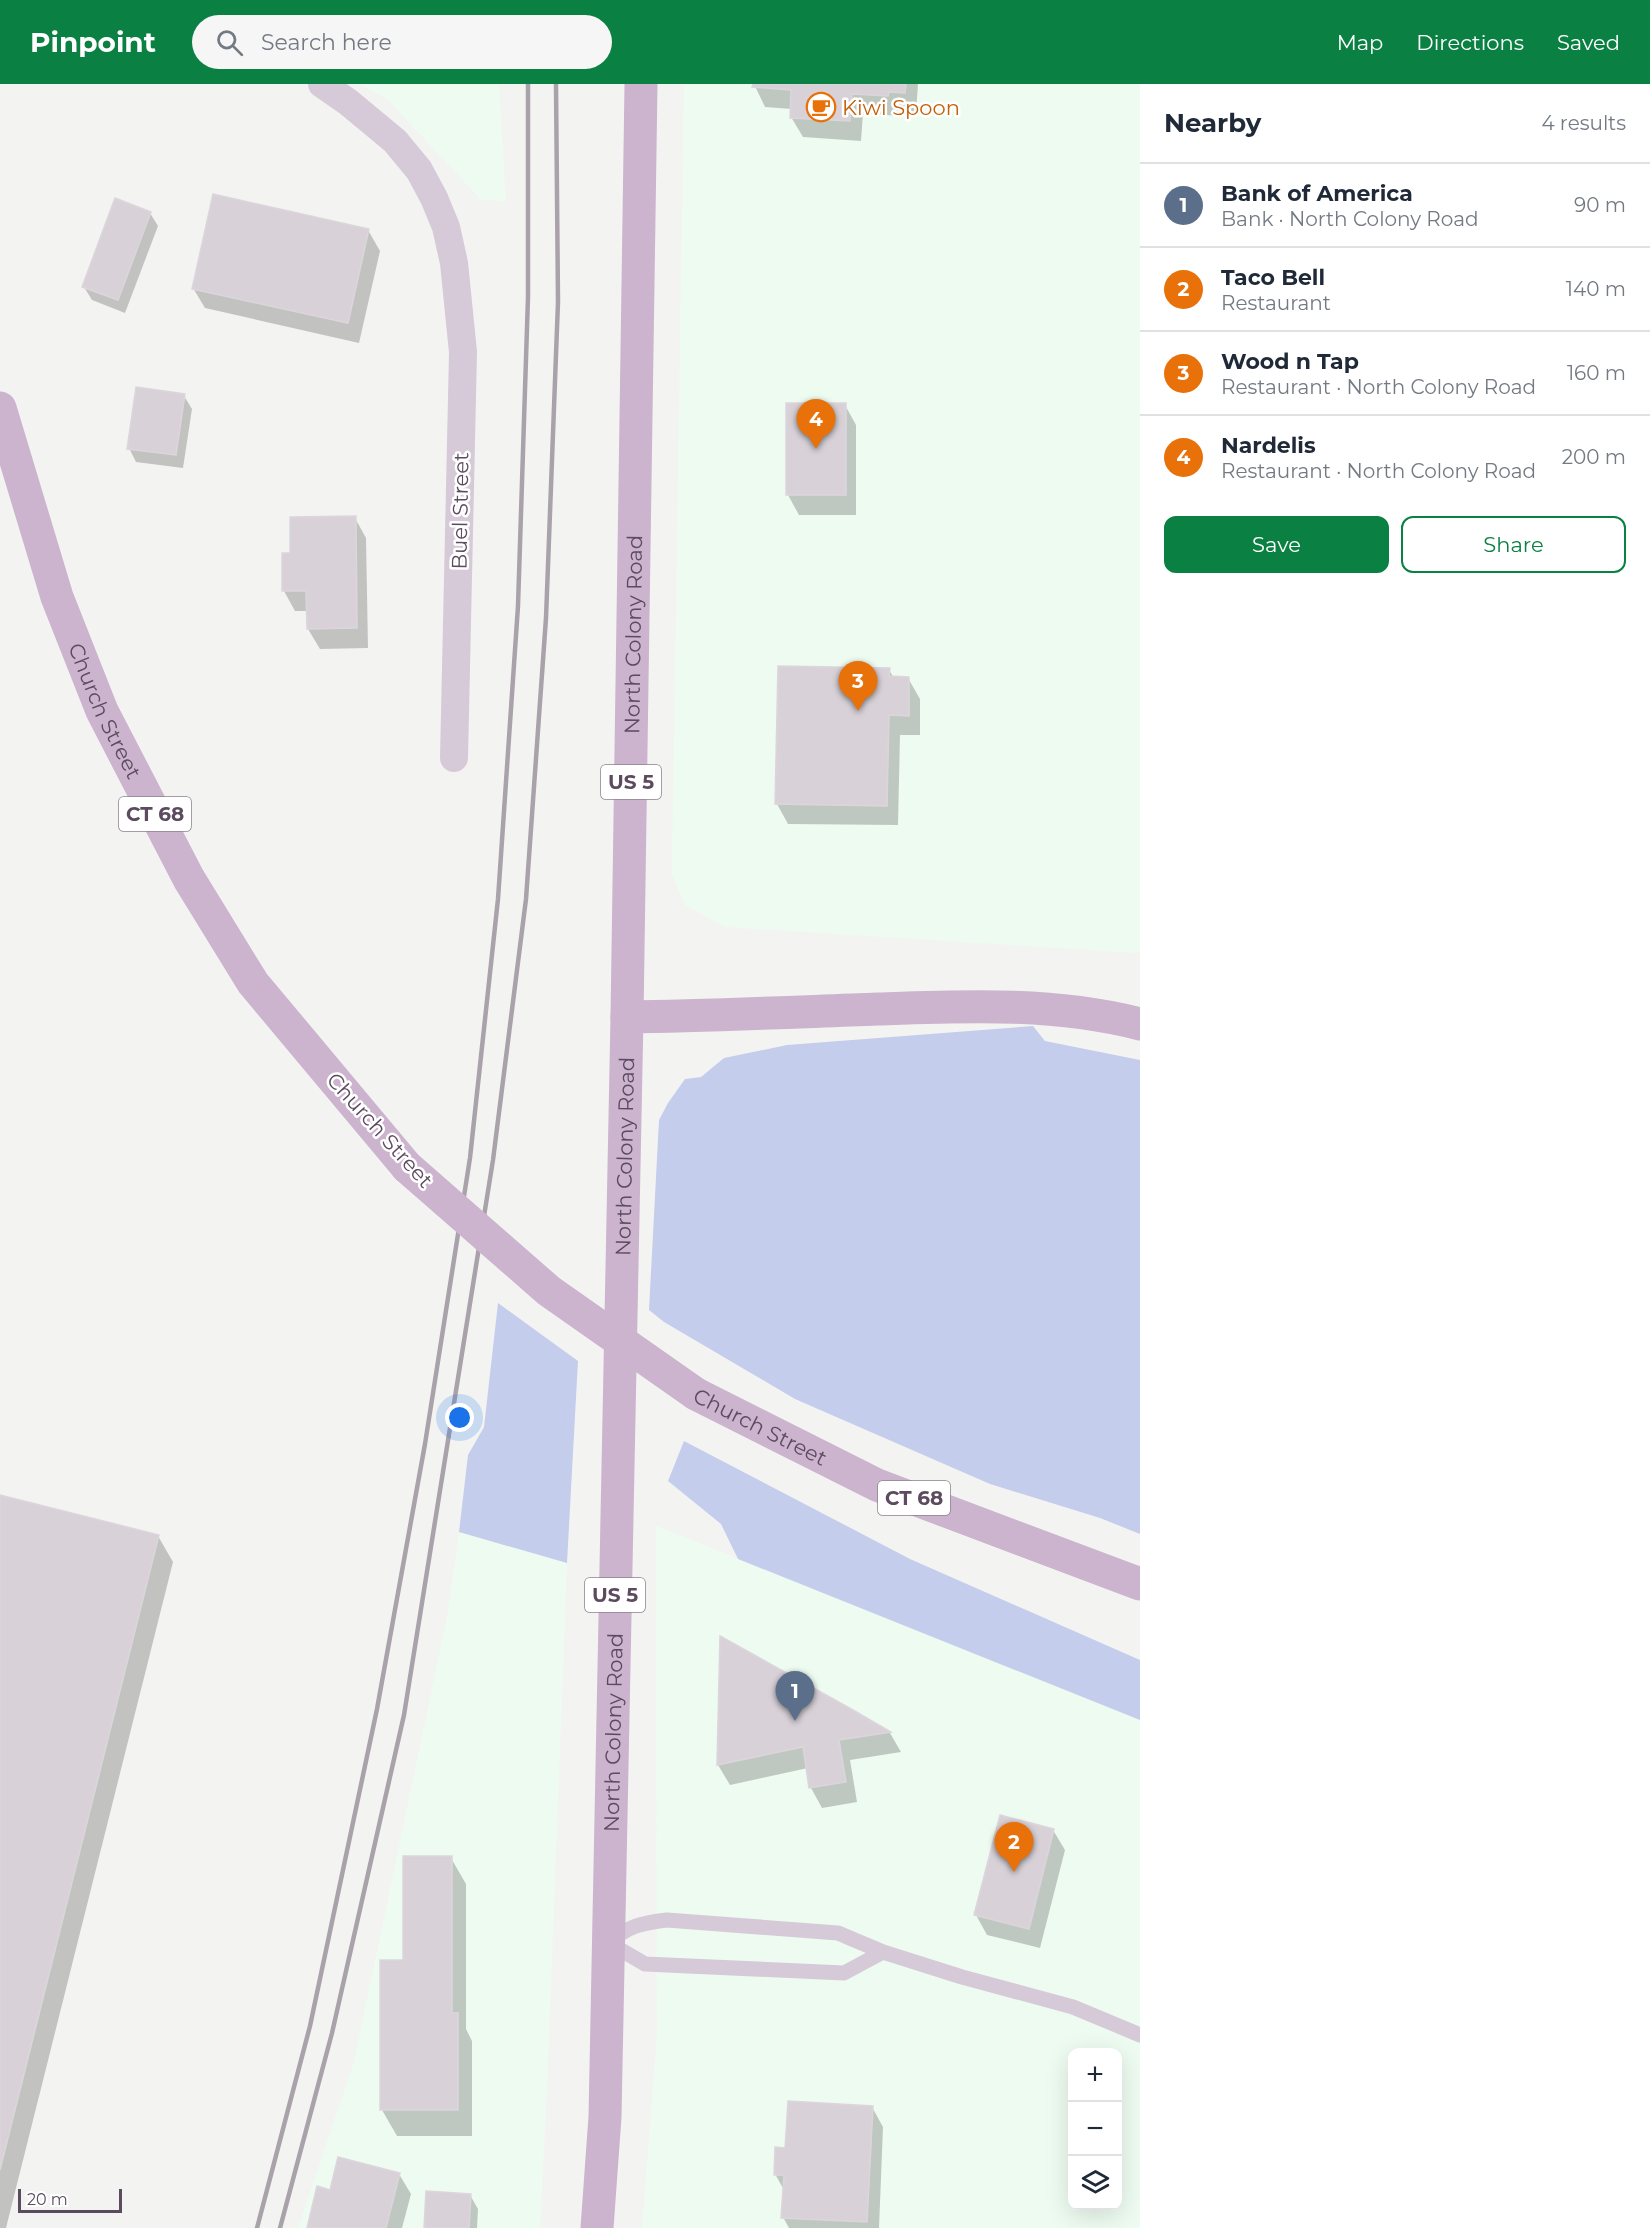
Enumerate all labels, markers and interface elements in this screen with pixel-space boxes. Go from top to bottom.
search box [192,15,612,69]
text: Pinpoint [30,25,156,59]
icon: search [213,26,246,59]
text: Search here [261,29,392,56]
text: Map [1337,30,1383,55]
text: Directions [1416,30,1524,55]
text: Saved [1557,30,1620,55]
cafe icon: Kiwi Spoon [805,91,837,123]
place label: Kiwi Spoon [842,95,960,120]
text: Nearby [1164,107,1261,139]
text: 4 results [1541,111,1626,135]
text: Bank of America [1221,180,1413,207]
text: 1 [1180,193,1187,217]
text: 90 m [1574,193,1626,217]
text: Bank · North Colony Road [1221,207,1479,231]
text: Taco Bell [1221,264,1325,291]
text: 2 [1178,277,1189,301]
text: 140 m [1566,277,1626,301]
text: Restaurant [1221,291,1331,315]
text: Wood n Tap [1221,348,1359,375]
text: 3 [1178,361,1189,385]
text: 160 m [1567,361,1626,385]
text: Restaurant · North Colony Road [1221,375,1536,399]
pin: 4 [796,400,836,449]
text: Nardelis [1221,432,1316,459]
text: 4 [1177,445,1190,469]
text: 200 m [1562,445,1626,469]
street label: Buel Street [446,452,474,570]
text: Restaurant · North Colony Road [1221,459,1536,483]
button: Save [1164,516,1389,573]
button: Share [1401,516,1626,573]
street label: North Colony Road [619,535,647,734]
street label: Church Street [64,639,147,783]
pin: 3 [838,662,878,711]
road number: US 5 [601,765,661,799]
road number: CT 68 [119,797,191,831]
street label: North Colony Road [610,1057,639,1256]
street label: Church Street [322,1067,438,1193]
street label: Church Street [689,1382,831,1470]
your location [445,1403,474,1432]
road number: CT 68 [878,1481,950,1515]
road number: US 5 [585,1578,645,1612]
street label: North Colony Road [598,1632,627,1832]
pin: 1 [776,1672,814,1721]
pin: 2 [994,1822,1034,1872]
map controls [1068,2048,1122,2210]
button: + [1068,2048,1122,2102]
button: − [1068,2102,1122,2156]
button: layers [1068,2156,1122,2210]
scale bar [18,2186,122,2214]
text: 20 m [27,2190,68,2209]

